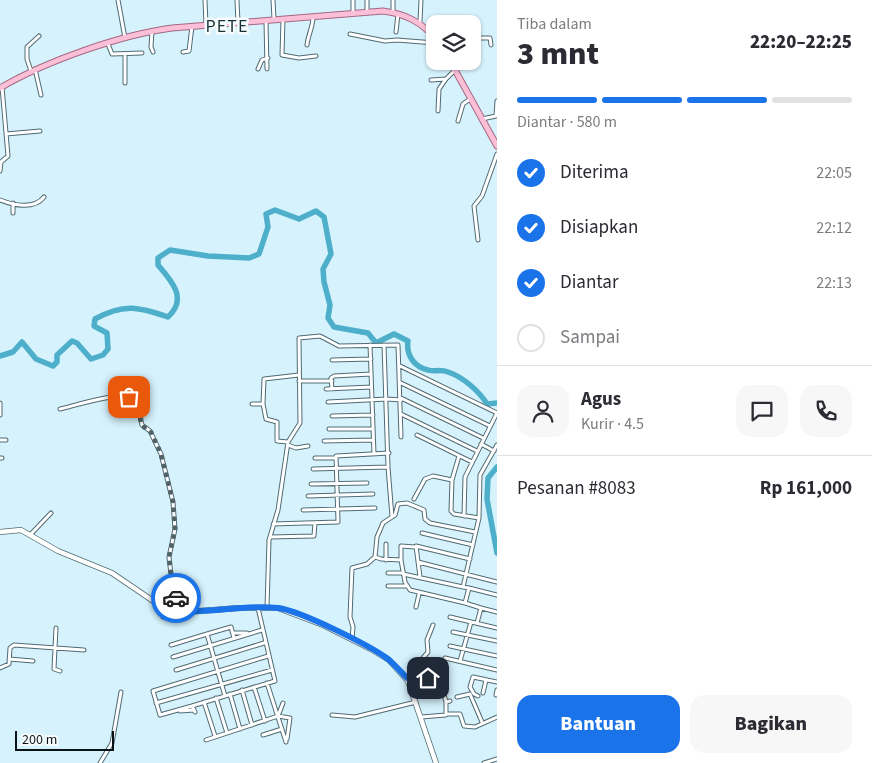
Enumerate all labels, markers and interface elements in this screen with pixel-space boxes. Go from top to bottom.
text: Tiba dalam [517,13,592,35]
district label: PETE [206,14,248,39]
map controls [426,15,481,70]
button: layers [426,15,481,70]
text: 22:20–22:25 [750,29,852,56]
text: 3 mnt [517,31,599,77]
text: Diantar · 580 m [517,111,617,133]
icon: check [517,159,545,187]
text: Diterima [560,159,629,186]
text: 22:05 [816,162,852,184]
icon: check [517,214,545,242]
text: Disiapkan [560,214,638,241]
text: 22:12 [816,217,852,239]
icon: check [517,269,545,297]
text: Diantar [560,269,619,296]
text: 22:13 [816,272,852,294]
text: Sampai [560,324,620,351]
pin [108,376,150,418]
icon: bag [115,383,143,411]
button: person [517,385,569,437]
button: chat [736,385,788,437]
button: phone [800,385,852,437]
text: Agus [581,386,621,413]
text: Kurir · 4.5 [581,413,644,435]
text: Pesanan #8083 [517,475,636,502]
text: Rp 161,000 [760,475,852,502]
courier [151,573,201,623]
icon: car [162,584,190,612]
pin [407,657,449,699]
icon: home [414,664,442,692]
button: Bantuan [517,695,680,753]
button: Bagikan [690,695,852,753]
scale bar [15,728,114,751]
text: 200 m [22,730,57,750]

